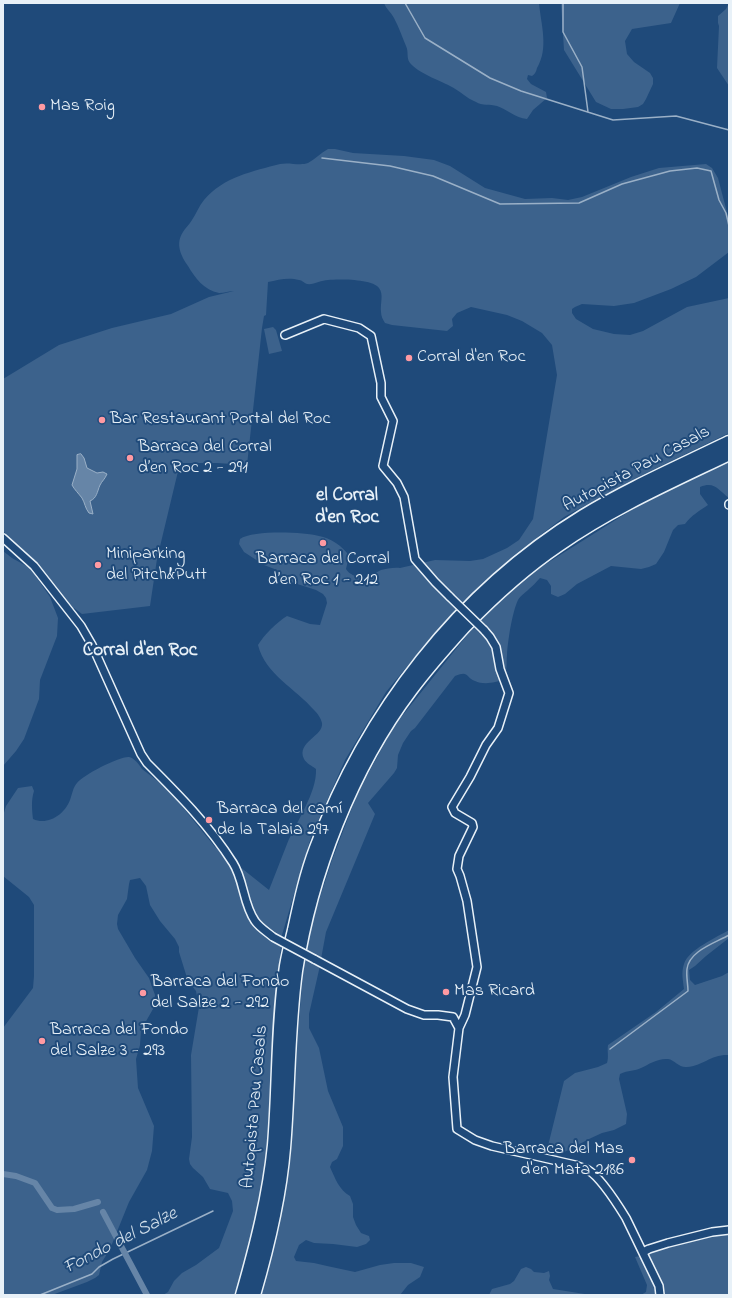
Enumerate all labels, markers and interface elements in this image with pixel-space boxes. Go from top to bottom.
place label: Mas Roig [50,96,115,118]
marker: Mas Roig [37,102,47,112]
place label: Corral d'en Roc [417,347,525,369]
marker: Corral d'en Roc [404,353,414,363]
place label: Bar Restaurant Portal del Roc [110,409,330,431]
marker: Bar Restaurant Portal del Roc [97,415,107,425]
street label: Autopista Pau Casals [560,422,714,518]
place label: Barraca del Corral d’en Roc 2 - 291 [138,437,272,480]
marker: Barraca del Corral d’en Roc 2 - 291 [125,453,135,463]
district label: el Corral d'en Roc [315,486,379,530]
marker: Barraca del Corral d’en Roc 1 - 212 [318,538,328,548]
place label: Miniparking del Pitch&Putt [106,544,207,586]
place label: Barraca del Corral d’en Roc 1 - 212 [256,549,390,592]
marker: Miniparking del Pitch&Putt [93,560,103,570]
district label: Corral d'en Roc [83,641,197,663]
place label: Barraca del camí de la Talaia 297 [217,799,343,842]
marker: Barraca del camí de la Talaia 297 [204,815,214,825]
place label: Barraca del Fondo del Salze 2 - 292 [151,972,289,1014]
place label: Mas Ricard [454,981,535,1003]
marker: Mas Ricard [441,987,451,997]
marker: Barraca del Fondo del Salze 2 - 292 [138,988,148,998]
place label: Barraca del Fondo del Salze 3 - 293 [50,1020,188,1062]
street label: Autopista Pau Casals [238,1025,274,1189]
marker: Barraca del Fondo del Salze 3 - 293 [37,1036,47,1046]
place label: Barraca del Mas d'en Mata 2186 [504,1139,624,1182]
marker: Barraca del Mas d'en Mata 2186 [627,1155,637,1165]
water label: Fondo del Salze [60,1204,182,1280]

